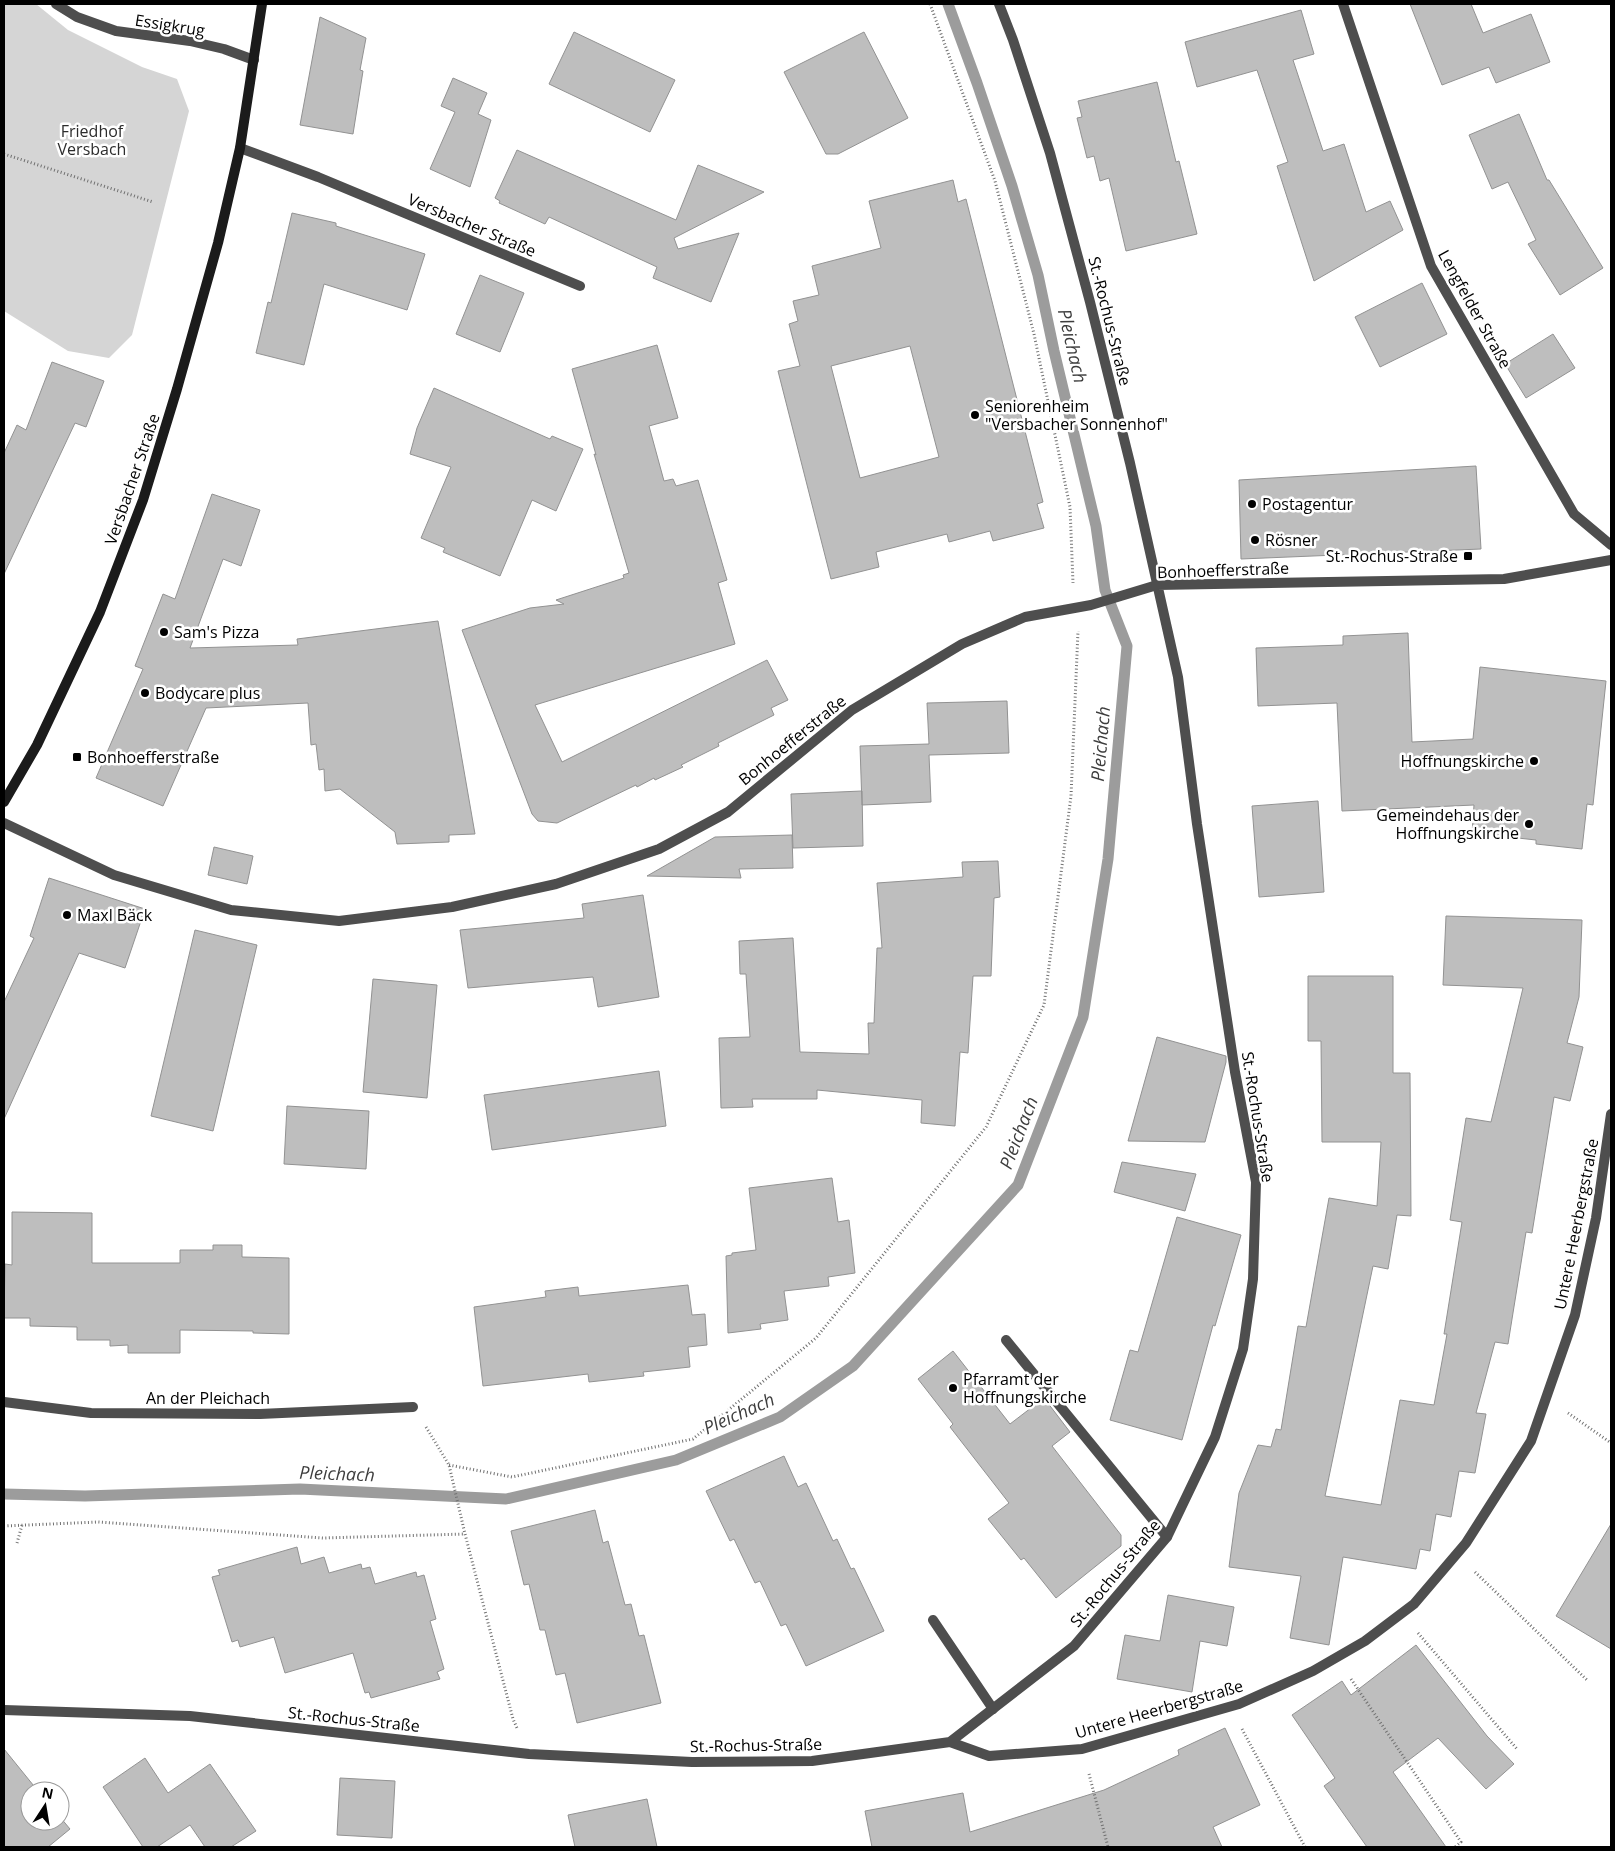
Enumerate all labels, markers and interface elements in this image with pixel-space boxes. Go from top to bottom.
street label: Essigkrug [134,9,207,41]
park label: Friedhof Versbach [58,120,126,160]
street label: Versbacher Straße [404,188,540,262]
street label: Lengfelder Straße [1433,246,1517,372]
street label: St.-Rochus-Straße [1083,254,1137,388]
water label: Pleichach [1053,306,1093,385]
place label: Seniorenheim "Versbacher Sonnenhof" [985,395,1168,435]
marker: Seniorenheim "Versbacher Sonnenhof" [969,409,981,421]
street label: Versbacher Straße [99,410,165,548]
place label: Postagentur [1262,493,1353,515]
marker: Postagentur [1246,498,1258,510]
place label: Rösner [1265,529,1318,551]
marker: Rösner [1249,534,1261,546]
place label: St.-Rochus-Straße [1326,545,1458,567]
marker: St.-Rochus-Straße [1462,550,1474,562]
street label: Bonhoefferstraße [1157,557,1289,583]
place label: Sam's Pizza [174,621,259,643]
marker: Sam's Pizza [158,626,170,638]
place label: Bodycare plus [155,682,260,704]
marker: Bodycare plus [139,687,151,699]
street label: Bonhoefferstraße [734,690,850,790]
water label: Pleichach [1085,705,1115,783]
place label: Bonhoefferstraße [87,746,219,768]
place label: Hoffnungskirche [1401,750,1524,772]
marker: Bonhoefferstraße [71,751,83,763]
marker: Hoffnungskirche [1528,755,1540,767]
place label: Gemeindehaus der Hoffnungskirche [1376,804,1519,844]
marker: Gemeindehaus der Hoffnungskirche [1523,818,1535,830]
place label: Maxl Bäck [77,904,153,926]
marker: Maxl Bäck [61,909,73,921]
street label: St.-Rochus-Straße [1237,1050,1279,1184]
water label: Pleichach [993,1093,1043,1172]
street label: Untere Heerbergstraße [1549,1137,1603,1311]
place label: Pfarramt der Hoffnungskirche [963,1368,1086,1408]
marker: Pfarramt der Hoffnungskirche [947,1382,959,1394]
street label: An der Pleichach [146,1387,270,1409]
water label: Pleichach [699,1387,778,1439]
water label: Pleichach [299,1460,375,1486]
street label: St.-Rochus-Straße [1065,1515,1165,1631]
street label: Untere Heerbergstraße [1072,1674,1246,1744]
street label: St.-Rochus-Straße [287,1701,421,1737]
street label: St.-Rochus-Straße [690,1733,822,1757]
north arrow [20,1781,70,1831]
text: N [40,1782,55,1803]

